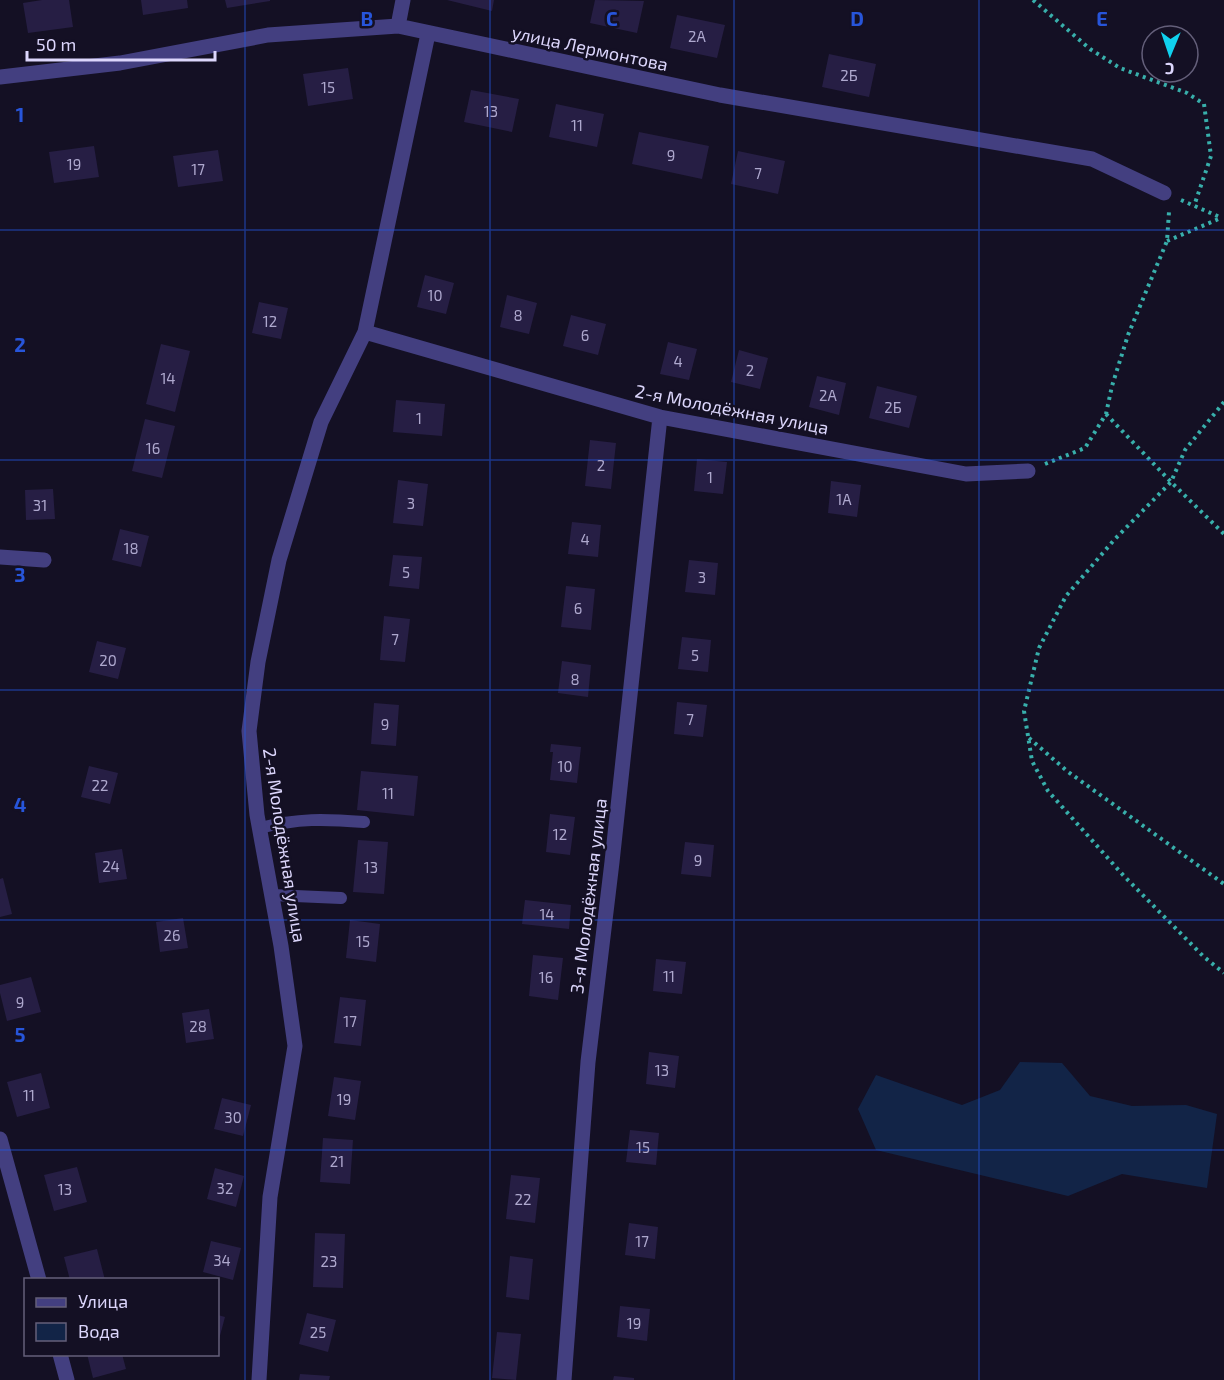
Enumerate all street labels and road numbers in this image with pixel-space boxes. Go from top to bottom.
street label: улица Лермонтова [510,21,670,75]
street label: 2-я Молодёжная улица [633,379,831,439]
street label: 2-я Молодёжная улица [259,746,311,944]
street label: 3-я Молодёжная улица [565,797,611,995]

